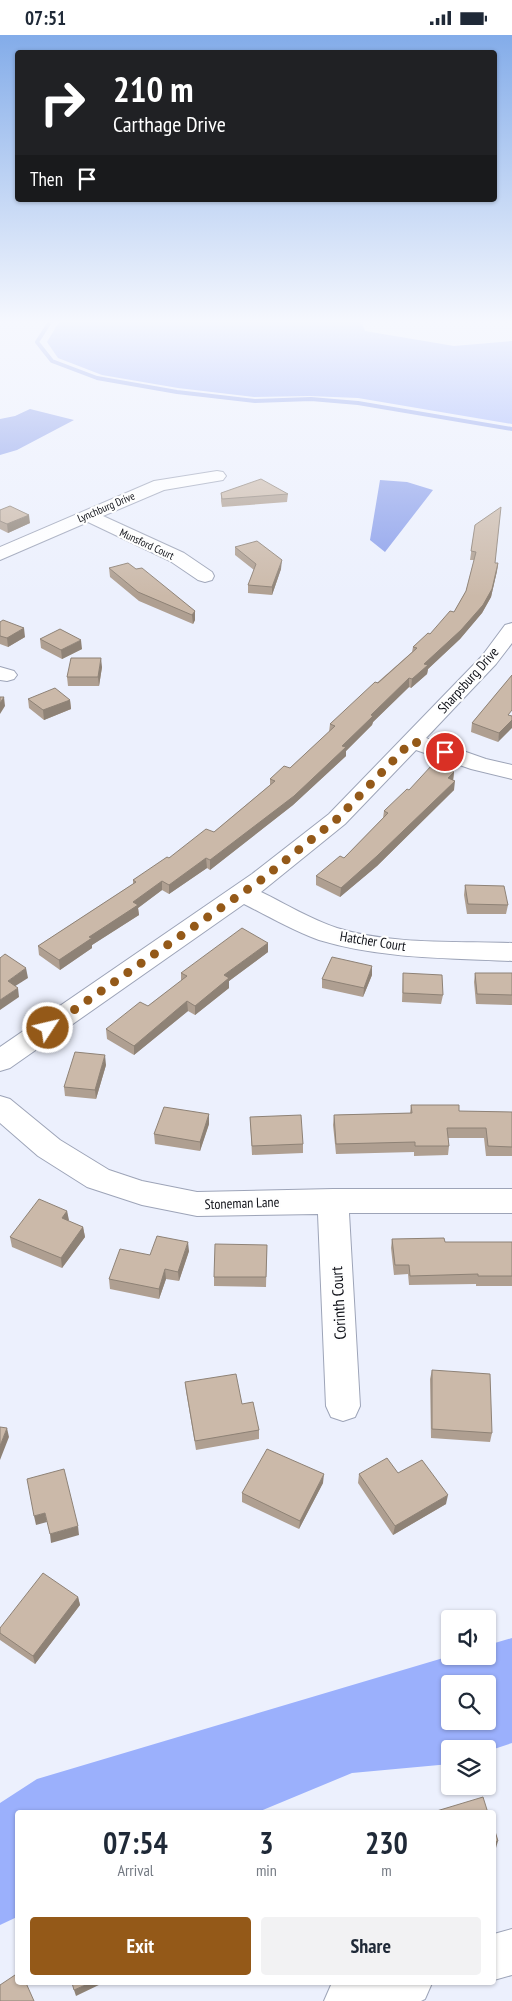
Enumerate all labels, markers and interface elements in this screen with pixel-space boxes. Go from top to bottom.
text: 07:51 [25,6,66,30]
text: 210 m [113,66,194,112]
icon: right [30,70,95,135]
text: Carthage Drive [113,110,226,138]
icon: arrive [73,165,101,193]
text: Then [30,167,63,191]
street label: Lynchburg Drive [75,488,137,525]
street label: Munsford Court [118,525,176,563]
street label: Sharpsburg Drive [434,643,503,717]
pin [424,731,466,773]
icon: arrive [431,738,459,766]
street label: Hatcher Court [339,927,408,955]
position arrow [21,1001,73,1053]
street label: Stoneman Lane [204,1193,280,1213]
street label: Corinth Court [326,1265,350,1340]
map controls [441,1610,496,1795]
button: sound [441,1610,496,1665]
button: search [441,1675,496,1730]
button: layers [441,1740,496,1795]
text: 07:54 [103,1823,168,1862]
text: 3 [259,1823,274,1862]
text: 230 [365,1823,408,1862]
text: Arrival [117,1860,154,1880]
text: min [256,1860,277,1880]
text: m [381,1860,392,1880]
button: Exit [30,1917,251,1975]
button: Share [261,1917,481,1975]

